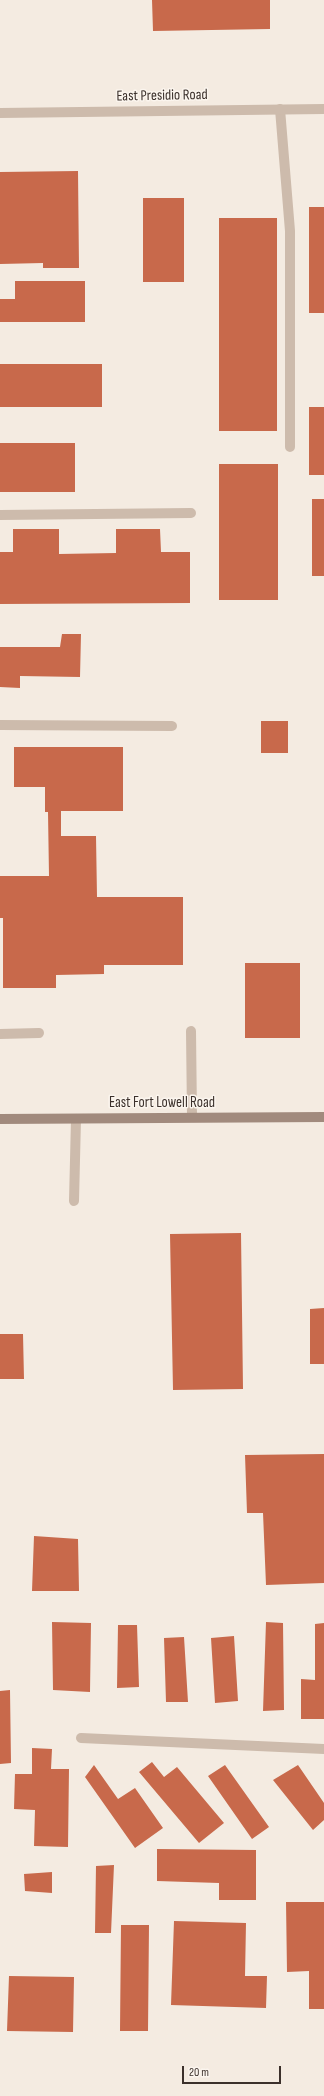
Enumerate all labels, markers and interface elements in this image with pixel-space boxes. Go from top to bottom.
street label: East Presidio Road [116,86,208,106]
street label: East Fort Lowell Road [109,1094,215,1112]
scale bar [184,2058,283,2084]
text: 20 m [189,2065,209,2080]

